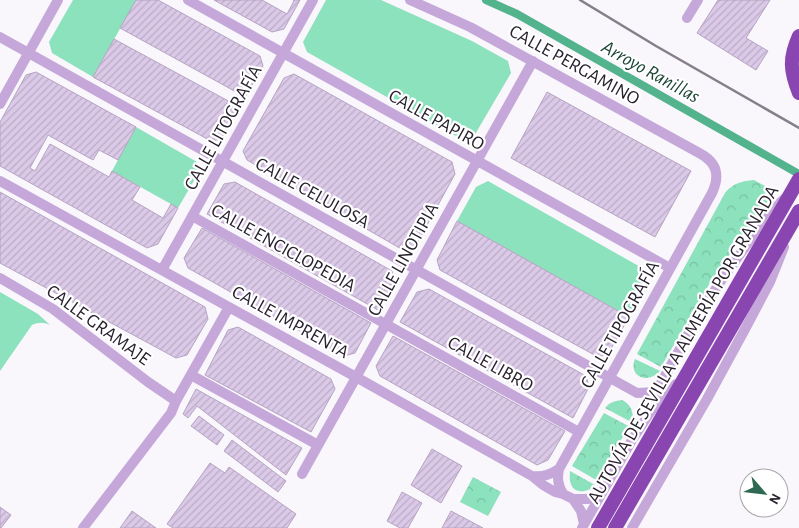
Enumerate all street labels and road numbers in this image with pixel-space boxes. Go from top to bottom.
street label: CALLE PERGAMINO [506,22,643,109]
street label: CALLE LITOGRAFÍA [179,61,265,193]
street label: CALLE PAPIRO [385,86,487,154]
street label: CALLE CELULOSA [252,154,372,232]
street label: AUTOVÍA DE SEVILLA A ALMERÍA POR GRANADA [581,181,783,507]
street label: CALLE LINOTIPIA [364,200,442,320]
street label: CALLE ENCICLOPEDIA [208,201,359,296]
street label: CALLE TIPOGRAFÍA [576,257,663,392]
street label: CALLE GRAMAJE [43,281,153,369]
street label: CALLE IMPRENTA [229,282,352,362]
street label: CALLE LIBRO [444,333,536,396]

